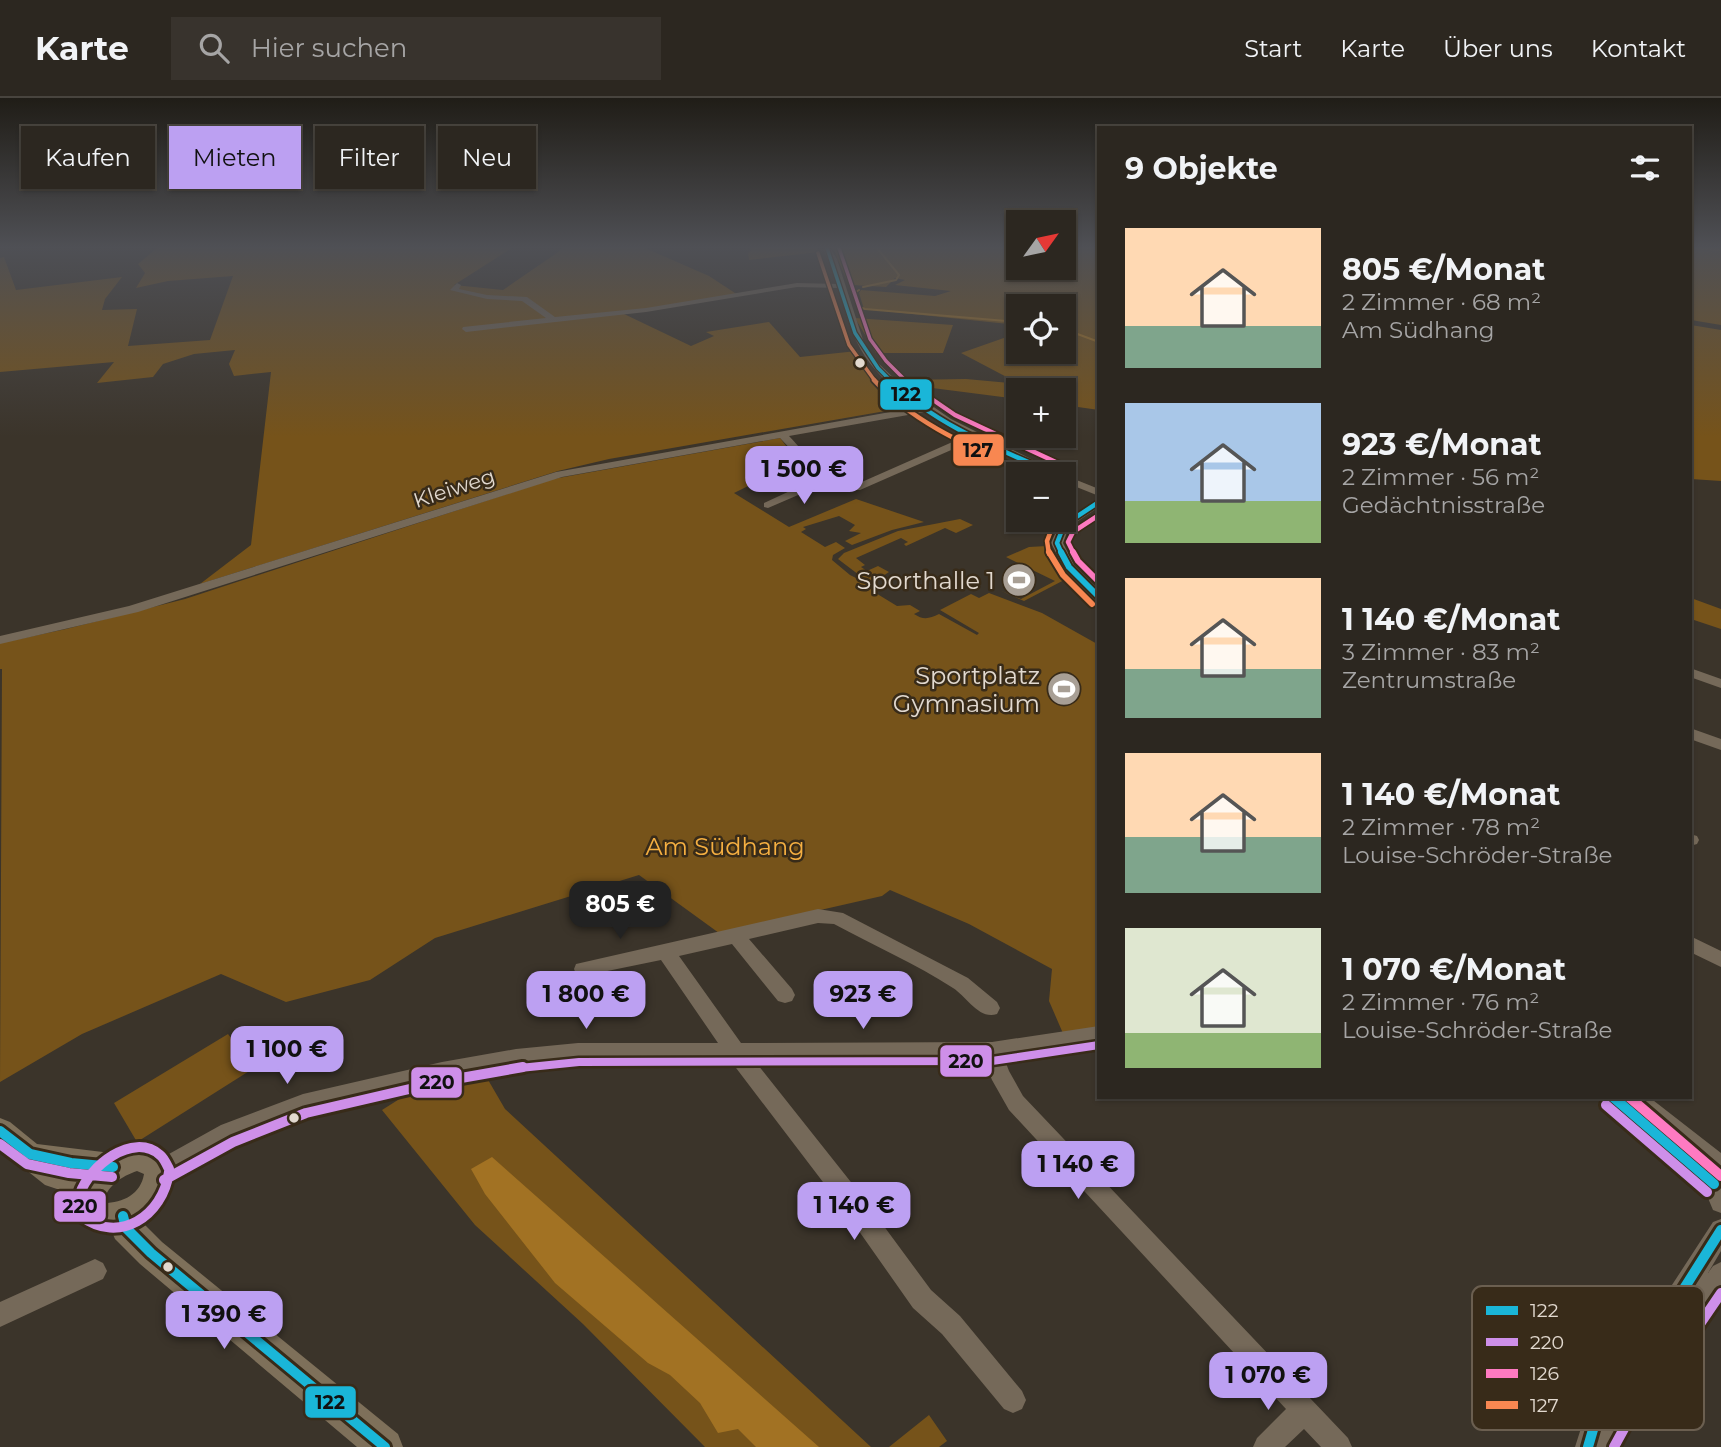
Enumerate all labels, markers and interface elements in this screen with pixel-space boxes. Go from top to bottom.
search box [171,17,661,80]
text: Karte [35,28,129,68]
icon: search [195,29,233,67]
text: Hier suchen [251,32,407,64]
text: Start [1244,34,1302,63]
text: Karte [1340,34,1405,63]
text: Über uns [1443,34,1553,63]
text: Kontakt [1591,34,1686,63]
chip: Kaufen [21,126,155,189]
chip: Mieten [169,126,301,189]
chip: Filter [315,126,424,189]
chip: Neu [438,126,536,189]
icon: filters [1626,149,1664,187]
text: 9 Objekte [1125,150,1278,187]
north arrow [1006,210,1076,280]
map controls [1006,210,1076,532]
text: 805 €/Monat [1342,251,1545,288]
icon: home [1181,256,1265,340]
text: 2 Zimmer · 68 m² [1342,288,1541,316]
button: locate [1006,294,1076,364]
text: Am Südhang [1342,316,1495,344]
unlabelled marker [853,356,867,370]
line badge: 122 [879,378,933,411]
button: + [1006,378,1076,448]
text: 122 [891,383,921,406]
text: 923 €/Monat [1342,426,1542,463]
icon: home [1181,431,1265,515]
line badge: 127 [952,433,1005,467]
text: 127 [963,439,993,462]
pin: 1 500 € [739,446,869,506]
text: 1 500 € [761,455,847,483]
button: − [1006,462,1076,532]
street label: Kleiweg [410,463,498,513]
text: 2 Zimmer · 56 m² [1342,463,1539,491]
text: Gedächtnisstraße [1342,491,1545,519]
sports icon: Sporthalle 1 [1000,561,1038,599]
place label: Sporthalle 1 [856,566,995,595]
text: 1 140 €/Monat [1342,601,1560,638]
icon: home [1181,606,1265,690]
text: 3 Zimmer · 83 m² [1342,638,1540,666]
place label: Sportplatz Gymnasium [893,661,1040,718]
text: Zentrumstraße [1342,666,1516,694]
sports icon: Sportplatz Gymnasium [1045,670,1083,708]
text: 1 140 €/Monat [1342,776,1560,813]
icon: home [1181,781,1265,865]
text: 2 Zimmer · 78 m² [1342,813,1540,841]
park label: Am Südhang [645,832,805,861]
text: Louise-Schröder-Straße [1342,841,1612,869]
pin: 805 € [571,882,669,941]
text: 805 € [585,890,655,918]
text: 1 070 €/Monat [1342,951,1566,988]
icon: home [1181,956,1265,1040]
pin: 1 800 € [521,972,651,1031]
pin: 923 € [814,972,912,1031]
text: 1 800 € [542,980,630,1008]
text: 923 € [830,980,896,1008]
text: 2 Zimmer · 76 m² [1342,988,1539,1016]
text: Louise-Schröder-Straße [1342,1016,1612,1044]
pin: 1 100 € [222,1026,352,1086]
text: 1 100 € [247,1035,327,1063]
line badge: 220 [939,1044,993,1078]
text: 220 [948,1050,984,1073]
line badge: 220 [410,1066,463,1099]
text: 220 [419,1071,455,1094]
unlabelled marker [287,1111,301,1125]
pin: 1 140 € [1013,1142,1143,1201]
text: 1 140 € [1037,1150,1119,1178]
pin: 1 140 € [789,1182,919,1242]
line badge: 220 [53,1190,107,1223]
text: 1 140 € [813,1191,895,1219]
text: 220 [62,1195,98,1218]
unlabelled marker [161,1260,175,1274]
legend [1472,1286,1704,1430]
pin: 1 390 € [159,1292,289,1351]
text: 122 [1530,1299,1559,1322]
text: 1 390 € [182,1300,266,1328]
text: 220 [1530,1331,1564,1354]
pin: 1 070 € [1203,1352,1333,1412]
text: 1 070 € [1225,1361,1311,1389]
text: 126 [1530,1362,1559,1385]
line badge: 122 [304,1385,357,1419]
text: 122 [315,1391,345,1414]
text: 127 [1530,1394,1559,1417]

